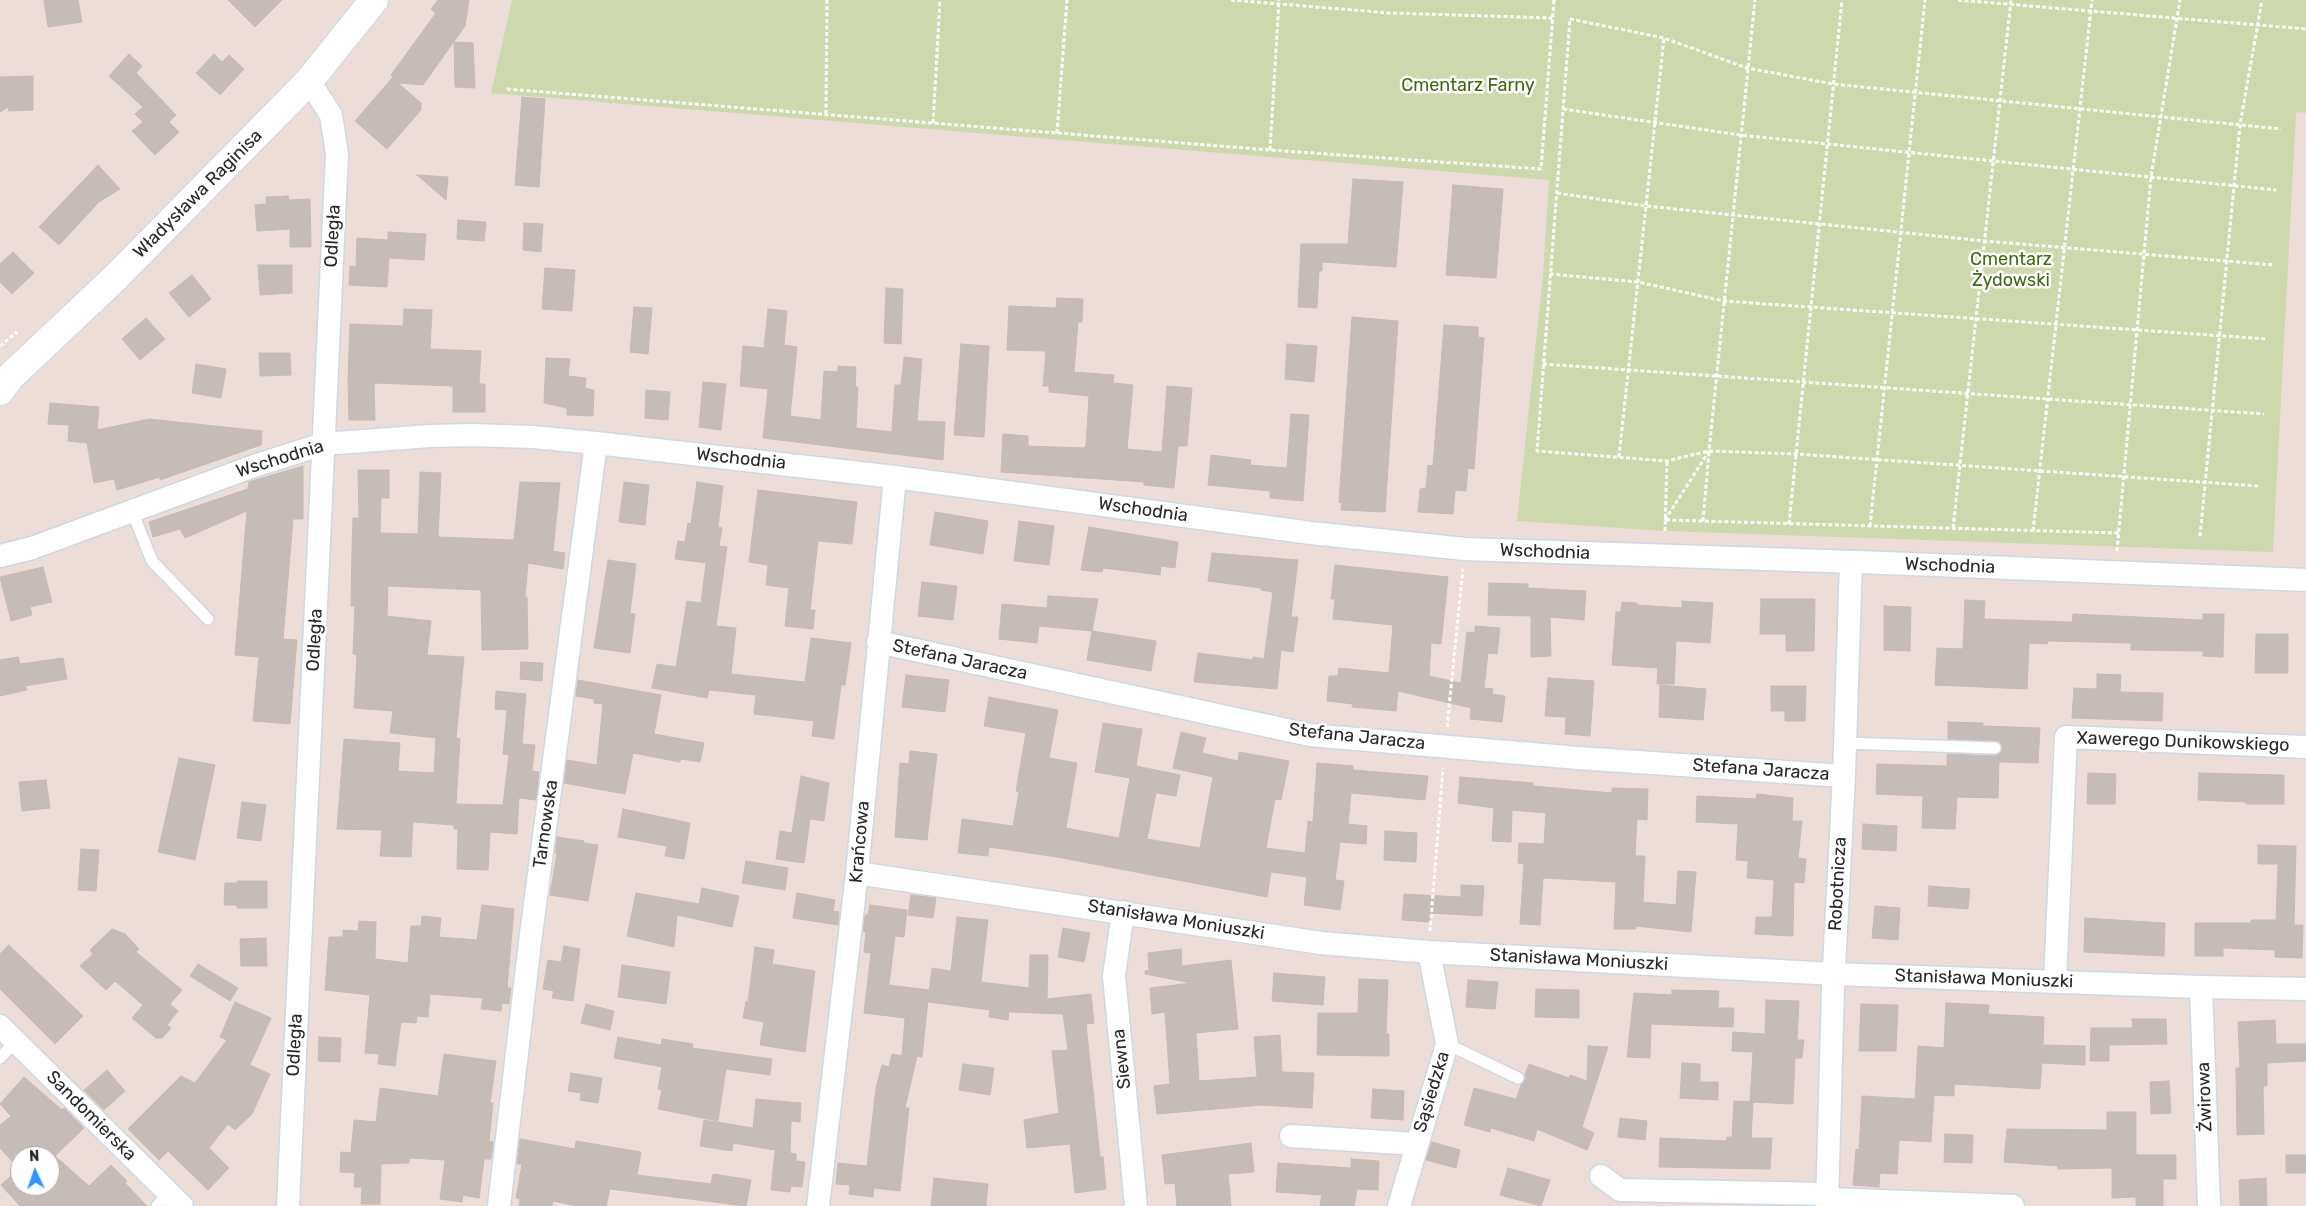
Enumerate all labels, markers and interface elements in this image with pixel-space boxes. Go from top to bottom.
park label: Cmentarz Farny [1401,75,1535,97]
street label: Władysława Raginisa [129,125,267,263]
street label: Odległa [321,204,345,268]
park label: Cmentarz Żydowski [1970,249,2052,292]
street label: Wschodnia [234,435,326,483]
street label: Wschodnia [695,444,787,474]
street label: Wschodnia [1097,493,1189,527]
street label: Wschodnia [1499,540,1591,564]
street label: Wschodnia [1904,554,1996,578]
street label: Odległa [303,608,327,672]
street label: Stefana Jaracza [891,635,1029,685]
street label: Stefana Jaracza [1288,719,1426,755]
street label: Xawerego Dunikowskiego [2076,727,2290,757]
street label: Stefana Jaracza [1692,754,1830,786]
street label: Tarnowska [529,778,563,870]
street label: Krańcowa [846,800,874,884]
street label: Robotnicza [1825,836,1851,932]
street label: Stanisława Moniuszki [1086,895,1266,945]
street label: Stanisława Moniuszki [1489,945,1669,975]
street label: Stanisława Moniuszki [1894,965,2074,993]
street label: Odległa [283,1013,307,1077]
street label: Siewna [1108,1028,1136,1090]
street label: Sąsiedzka [1409,1049,1455,1135]
street label: Żwirowa [2193,1062,2217,1132]
street label: Sandomierska [41,1066,141,1166]
north arrow [10,1146,60,1196]
text: N [29,1148,40,1165]

